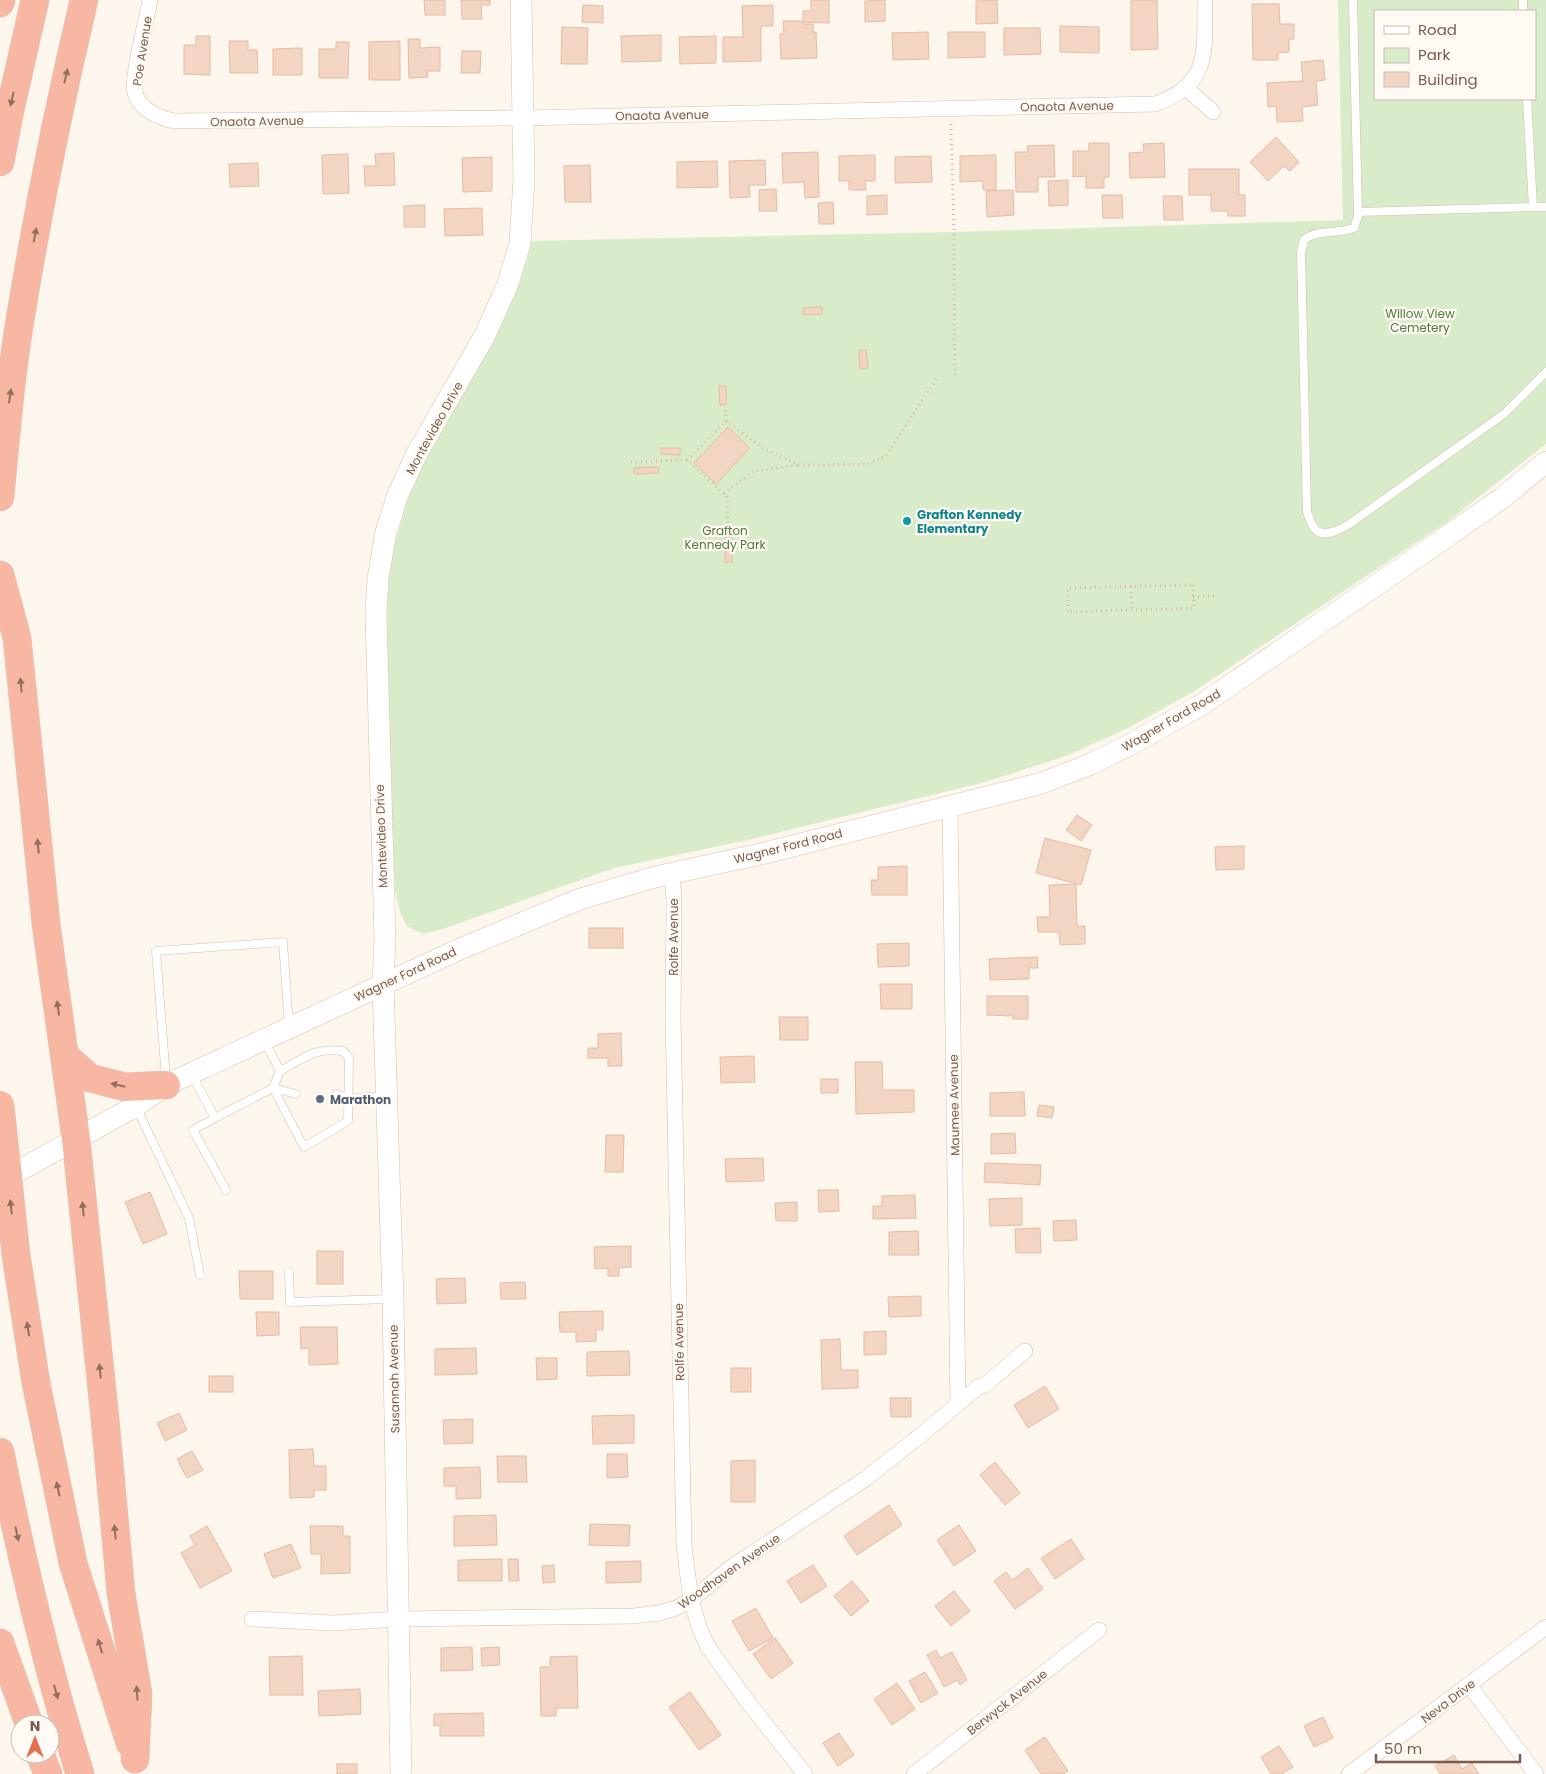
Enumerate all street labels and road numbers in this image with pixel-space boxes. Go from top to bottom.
street label: Poe Avenue [128,15,156,87]
street label: Onaota Avenue [1020,97,1114,115]
street label: Onaota Avenue [615,106,709,124]
street label: Onaota Avenue [210,112,304,130]
street label: Montevideo Drive [401,379,467,477]
street label: Wagner Ford Road [1118,685,1224,755]
street label: Montevideo Drive [371,784,391,888]
street label: Wagner Ford Road [732,824,844,868]
street label: Rolfe Avenue [665,898,682,976]
street label: Wagner Ford Road [351,943,459,1005]
street label: Maumee Avenue [945,1054,963,1156]
street label: Rolfe Avenue [670,1303,688,1381]
street label: Susannah Avenue [385,1325,403,1433]
street label: Woodhaven Avenue [675,1529,783,1613]
street label: Berwyck Avenue [963,1665,1051,1739]
street label: Neva Drive [1417,1675,1479,1727]

